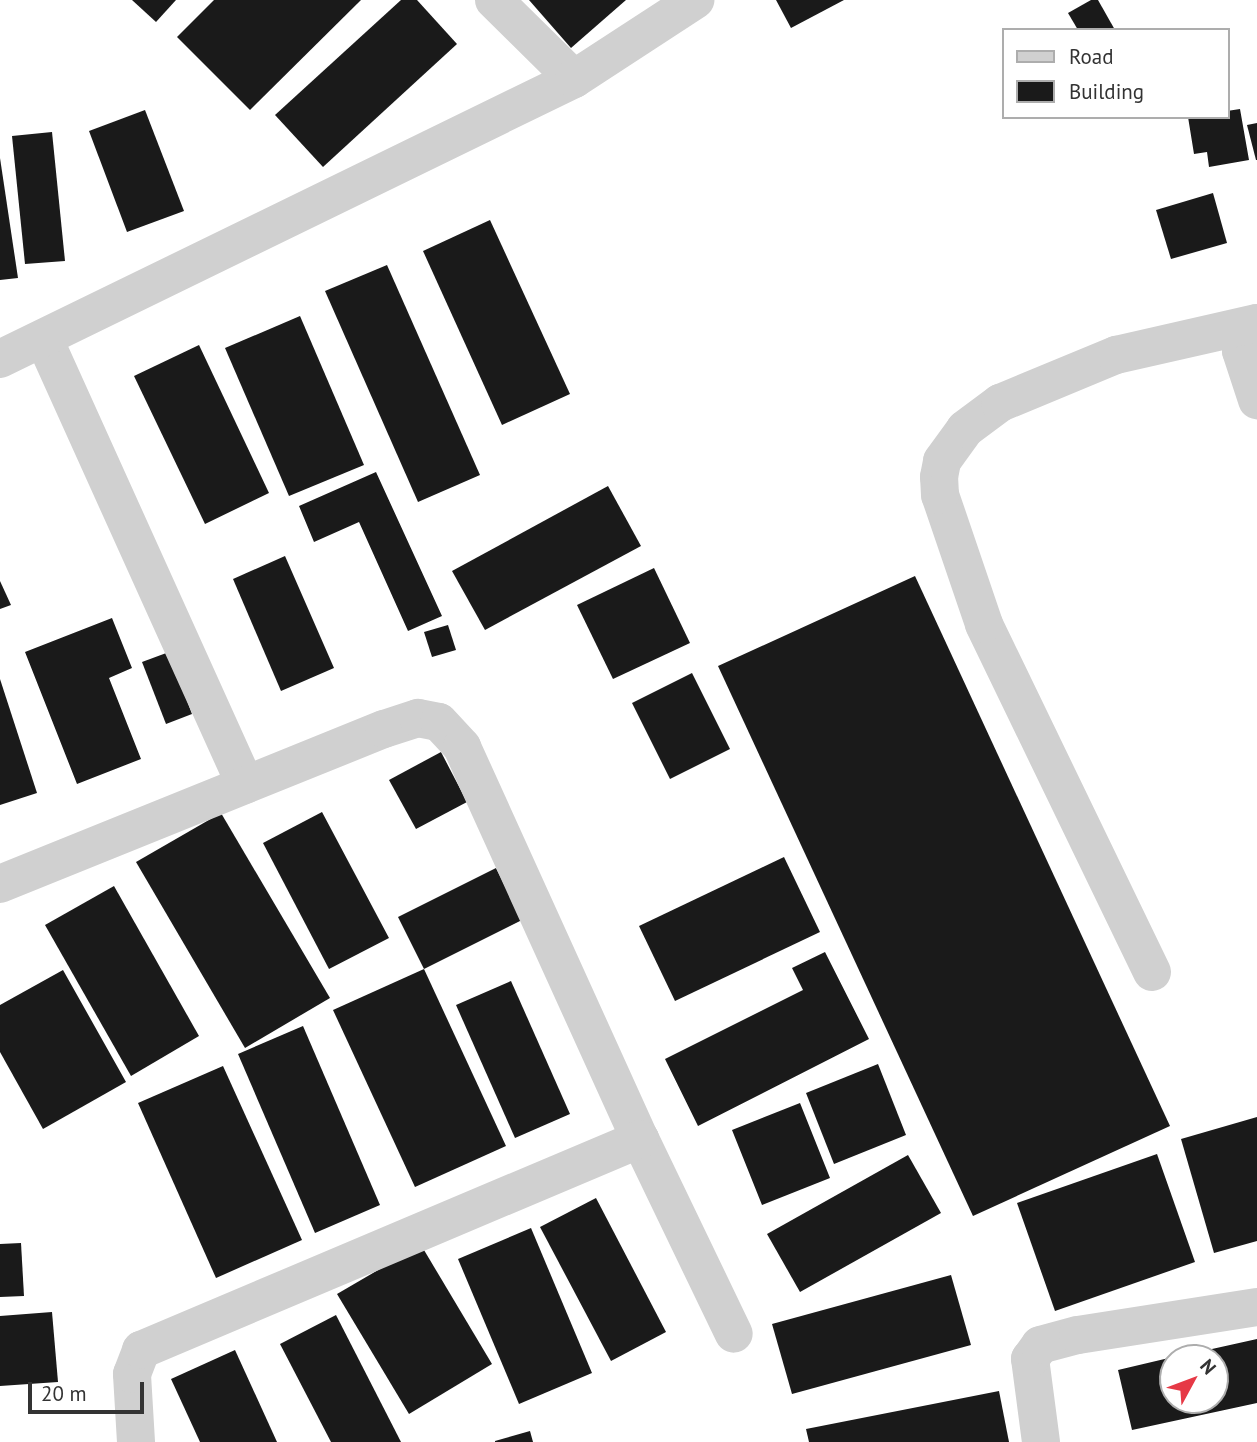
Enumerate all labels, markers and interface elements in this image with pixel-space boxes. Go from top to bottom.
legend [1002,28,1229,119]
text: Road [1069,43,1113,70]
text: Building [1069,78,1144,105]
north arrow [1159,1344,1229,1414]
text: N [1195,1354,1221,1379]
scale bar [32,1368,147,1412]
text: 20 m [41,1380,87,1407]

